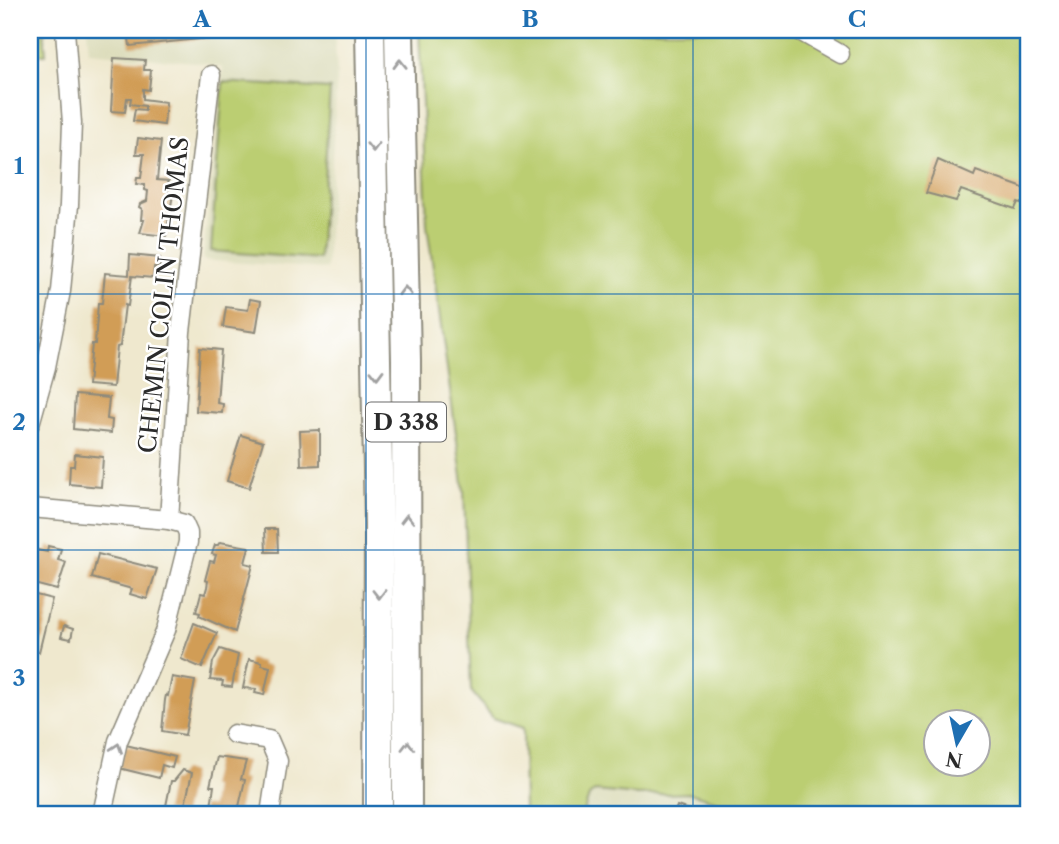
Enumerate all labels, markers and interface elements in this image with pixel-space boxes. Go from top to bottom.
text: A [192,5,212,33]
text: B [521,5,539,33]
text: C [848,5,866,33]
one-way arrow [392,58,408,68]
street label: CHEMIN COLIN THOMAS [132,135,195,455]
one-way arrow [365,142,380,153]
text: 1 [14,152,25,180]
one-way arrow [397,285,412,296]
one-way arrow [369,370,385,380]
road number: D 338 [366,402,446,442]
text: 2 [12,408,26,436]
one-way arrow [399,513,415,523]
one-way arrow [371,589,387,600]
text: 3 [13,664,26,692]
north arrow [922,708,992,778]
one-way arrow [400,740,416,751]
one-way arrow [108,742,123,754]
text: N [944,747,964,772]

